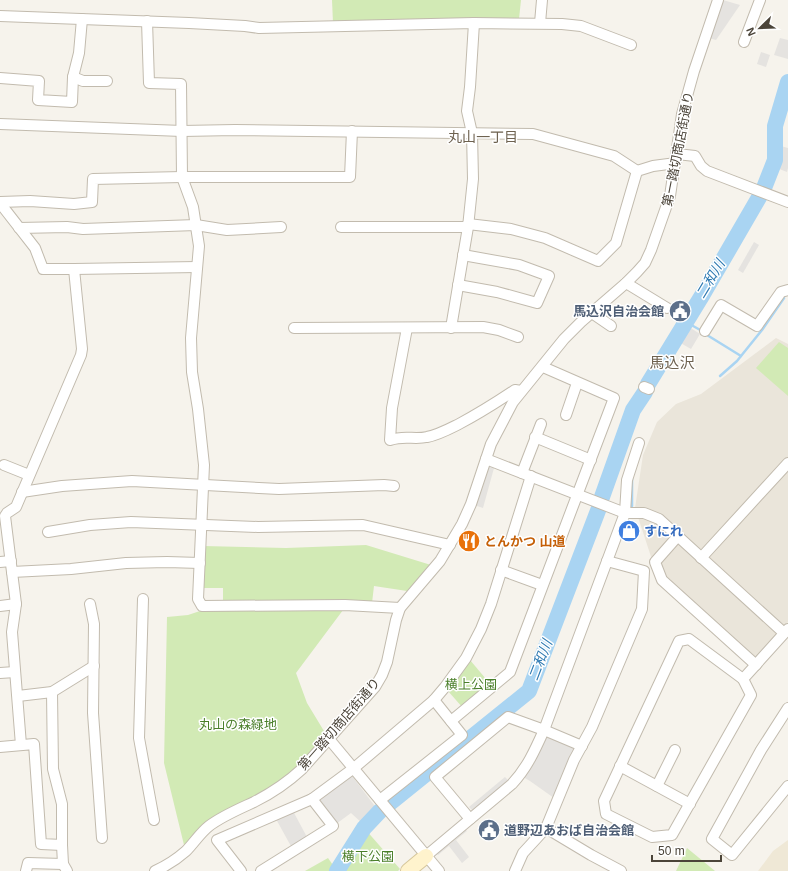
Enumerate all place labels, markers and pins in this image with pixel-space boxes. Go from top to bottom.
public building icon: 馬込沢自治会館 [667,298,693,324]
place label: 馬込沢自治会館 [573,304,664,319]
shop icon: すにれ [616,518,642,544]
place label: すにれ [644,524,683,539]
restaurant icon: とんかつ 山道 [456,528,482,554]
place label: とんかつ 山道 [484,534,566,549]
public building icon: 道野辺あおば自治会館 [476,817,502,843]
place label: 道野辺あおば自治会館 [504,823,634,838]

